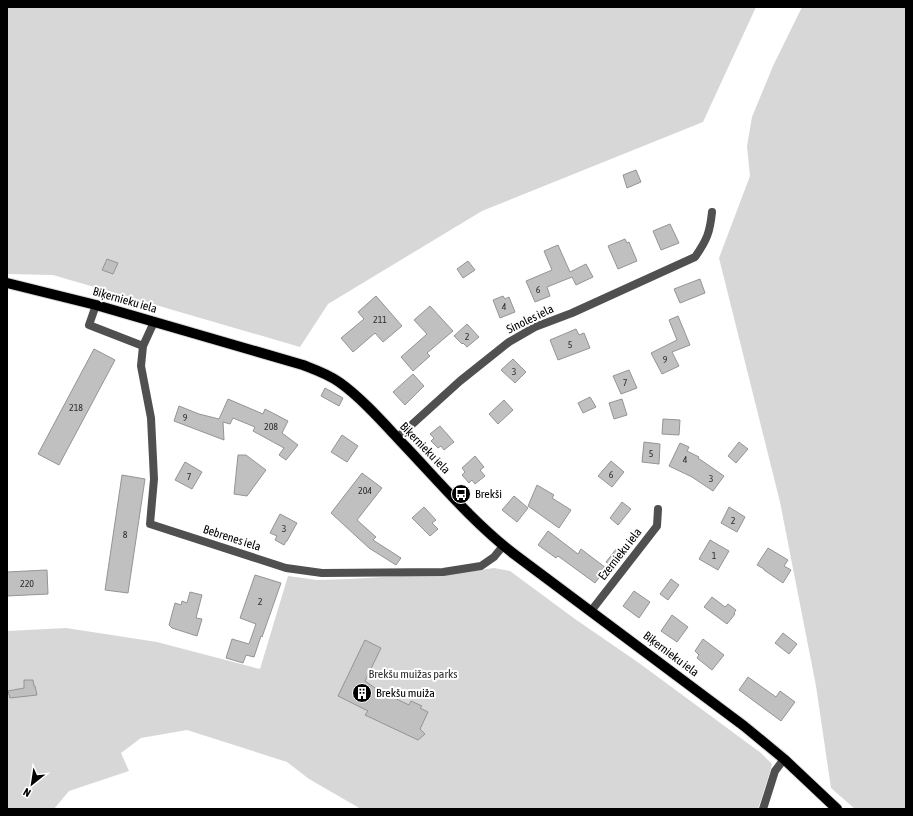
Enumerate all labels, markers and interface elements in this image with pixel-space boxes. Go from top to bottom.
street label: Biķernieku iela [91,284,159,316]
house number: 6 [536,284,541,295]
house number: 4 [502,301,507,312]
street label: Sinoles iela [504,302,556,336]
house number: 211 [373,314,387,325]
house number: 2 [465,331,470,342]
house number: 5 [568,339,573,350]
house number: 9 [663,354,668,365]
house number: 3 [512,366,517,377]
house number: 7 [623,377,628,388]
house number: 218 [69,402,83,413]
house number: 9 [183,412,188,423]
street label: Biķernieku iela [397,419,453,477]
house number: 208 [264,421,278,432]
house number: 5 [649,448,654,459]
house number: 4 [683,454,688,465]
house number: 6 [609,469,614,480]
house number: 7 [187,471,192,482]
house number: 3 [709,473,714,484]
bus stop icon: Brekši [450,483,472,505]
house number: 204 [358,485,372,496]
place label: Brekši [475,487,502,501]
house number: 2 [731,515,736,526]
street label: Bebrenes iela [201,522,263,554]
house number: 3 [282,523,287,534]
street label: Ezernieku iela [595,525,645,583]
house number: 8 [123,529,128,540]
house number: 1 [712,550,717,561]
house number: 220 [20,578,34,589]
house number: 2 [258,596,263,607]
street label: Biķernieku iela [640,628,702,680]
park label: Brekšu muižas parks [369,667,457,681]
building icon: Brekšu muiža [351,682,373,704]
place label: Brekšu muiža [376,686,435,700]
north arrow [12,764,52,804]
text: N [21,786,33,799]

